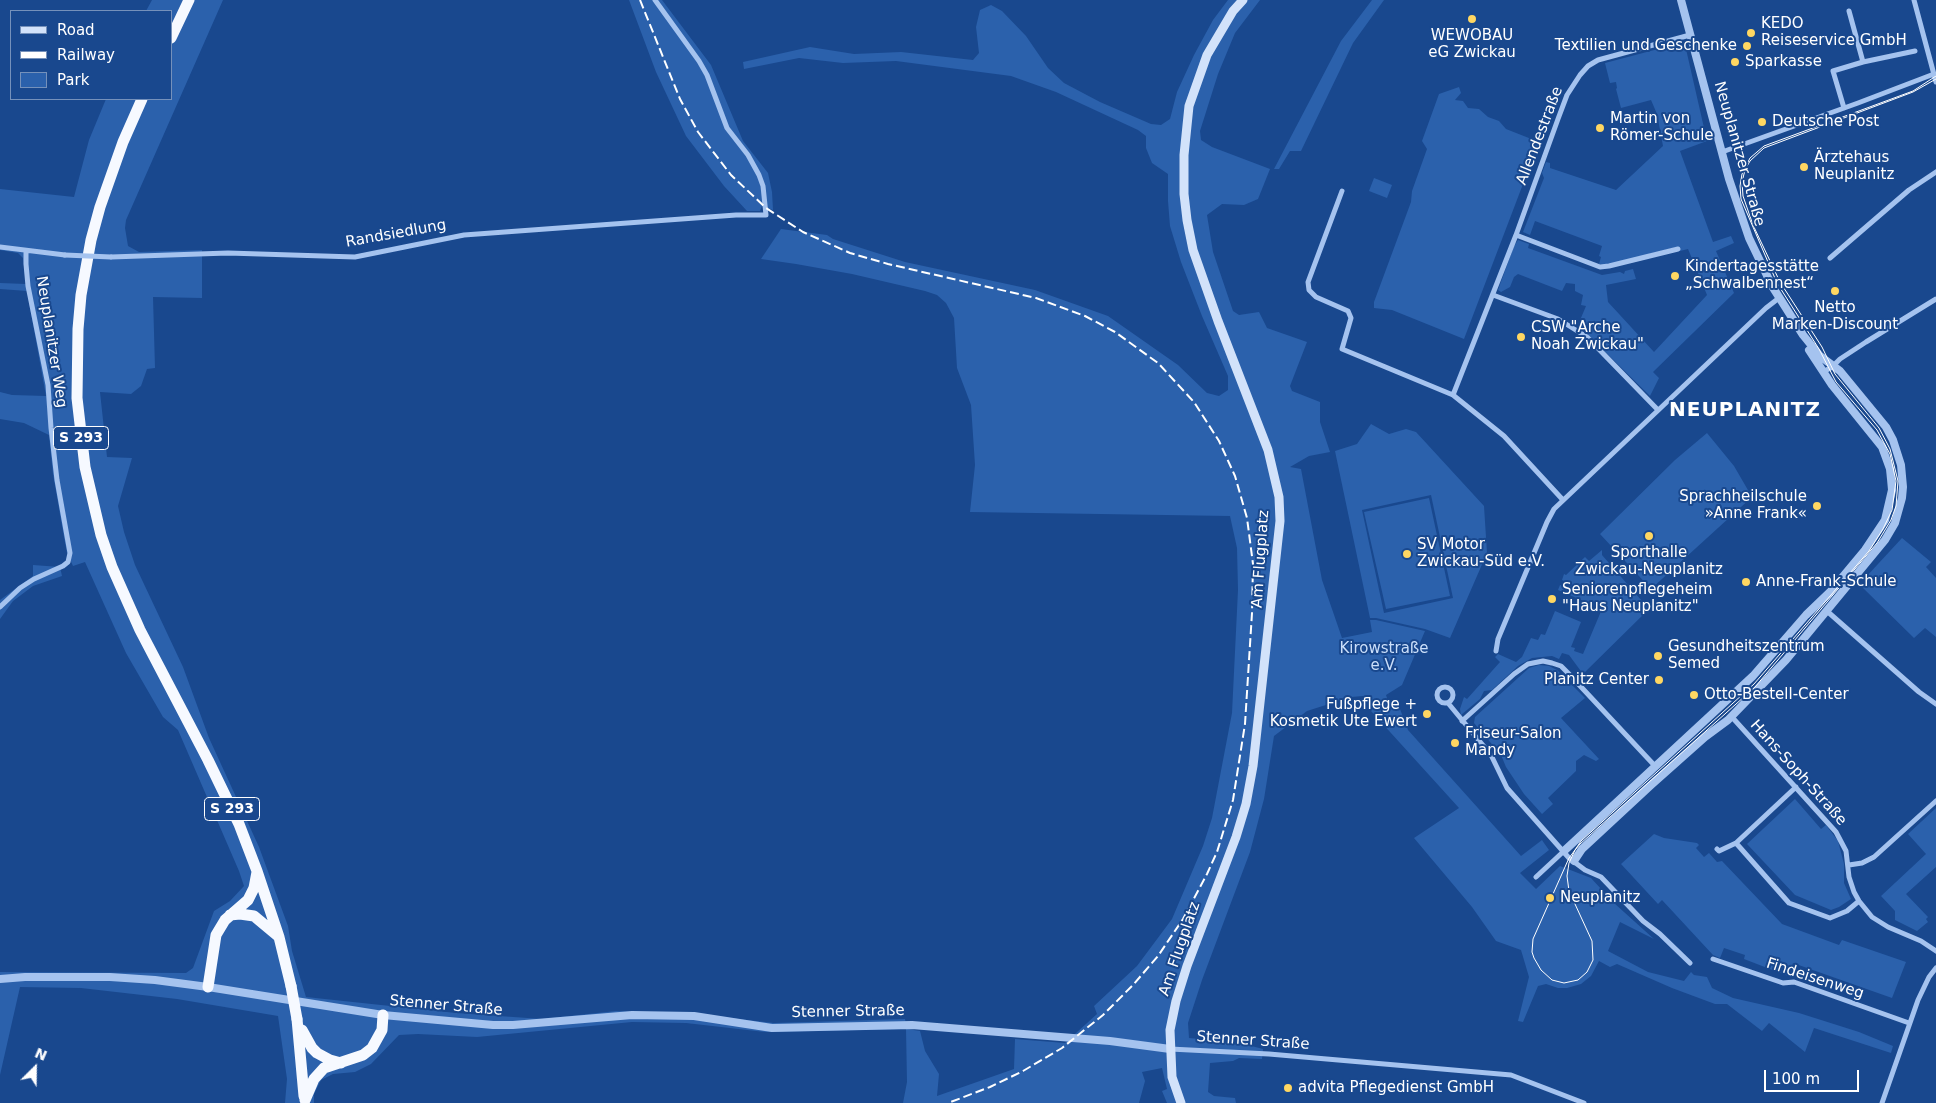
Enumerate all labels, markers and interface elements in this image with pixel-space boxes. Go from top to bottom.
legend [10,10,172,100]
marker: WEWOBAU eG Zwickau [1466,13,1478,25]
place label: KEDO Reiseservice GmbH [1761,15,1907,50]
text: Road [57,21,95,39]
place label: WEWOBAU eG Zwickau [1428,27,1516,62]
marker: KEDO Reiseservice GmbH [1745,27,1757,39]
place label: Textilien und Geschenke [1555,37,1737,55]
marker: Textilien und Geschenke [1741,40,1753,52]
text: Railway [57,46,115,64]
place label: Sparkasse [1745,53,1822,71]
marker: Sparkasse [1729,56,1741,68]
text: Park [57,71,89,89]
street label: Neuplanitzer Straße [1710,79,1768,229]
street label: Allendestraße [1513,84,1567,188]
place label: Martin von Römer-Schule [1610,110,1714,145]
place label: Deutsche Post [1772,113,1879,131]
marker: Deutsche Post [1756,116,1768,128]
marker: Martin von Römer-Schule [1594,122,1606,134]
place label: Ärztehaus Neuplanitz [1814,149,1894,184]
marker: Ärztehaus Neuplanitz [1798,161,1810,173]
street label: Randsiedlung [344,216,448,252]
place label: Kindertagesstätte „Schwalbennest“ [1685,258,1819,293]
marker: Kindertagesstätte „Schwalbennest“ [1669,270,1681,282]
street label: Neuplanitzer Weg [32,275,70,409]
marker: Netto Marken-Discount [1829,285,1841,297]
place label: Netto Marken-Discount [1772,299,1898,334]
place label: CSW "Arche Noah Zwickau" [1531,319,1644,354]
marker: CSW "Arche Noah Zwickau" [1515,331,1527,343]
district label: NEUPLANITZ [1668,399,1822,423]
road number: S 293 [54,426,108,449]
place label: Sprachheilschule »Anne Frank« [1679,488,1807,523]
marker: Sprachheilschule »Anne Frank« [1811,500,1823,512]
street label: Am Flugplatz [1249,509,1273,609]
marker: Sporthalle Zwickau-Neuplanitz [1643,530,1655,542]
place label: SV Motor Zwickau-Süd e.V. [1417,536,1545,571]
place label: Sporthalle Zwickau-Neuplanitz [1575,544,1723,579]
marker: SV Motor Zwickau-Süd e.V. [1401,548,1413,560]
place label: Anne-Frank-Schule [1756,573,1897,591]
marker: Anne-Frank-Schule [1740,576,1752,588]
place label: Seniorenpflegeheim "Haus Neuplanitz" [1562,581,1713,616]
marker: Seniorenpflegeheim "Haus Neuplanitz" [1546,593,1558,605]
place label: Gesundheitszentrum Semed [1668,638,1825,673]
park label: Kirowstraße e.V. [1339,640,1429,675]
marker: Gesundheitszentrum Semed [1652,650,1664,662]
place label: Planitz Center [1544,671,1649,689]
marker: Planitz Center [1653,674,1665,686]
place label: Otto-Bestell-Center [1704,686,1849,704]
marker: Otto-Bestell-Center [1688,689,1700,701]
place label: Fußpflege + Kosmetik Ute Ewert [1270,696,1417,731]
marker: Fußpflege + Kosmetik Ute Ewert [1421,708,1433,720]
street label: Hans-Soph-Straße [1746,717,1850,829]
place label: Friseur-Salon Mandy [1465,725,1562,760]
marker: Friseur-Salon Mandy [1449,737,1461,749]
road number: S 293 [204,798,260,821]
place label: Neuplanitz [1560,889,1640,907]
marker: Neuplanitz [1544,892,1556,904]
street label: Am Flugplatz [1156,900,1204,998]
street label: Findeisenweg [1764,955,1866,1003]
street label: Stenner Straße [389,992,503,1020]
street label: Stenner Straße [791,1002,905,1022]
street label: Stenner Straße [1196,1028,1310,1054]
north arrow [10,1043,60,1093]
text: N [32,1045,49,1064]
scale bar [1766,1060,1861,1092]
text: 100 m [1772,1070,1820,1088]
place label: advita Pflegedienst GmbH [1298,1079,1494,1097]
marker: advita Pflegedienst GmbH [1282,1082,1294,1094]

